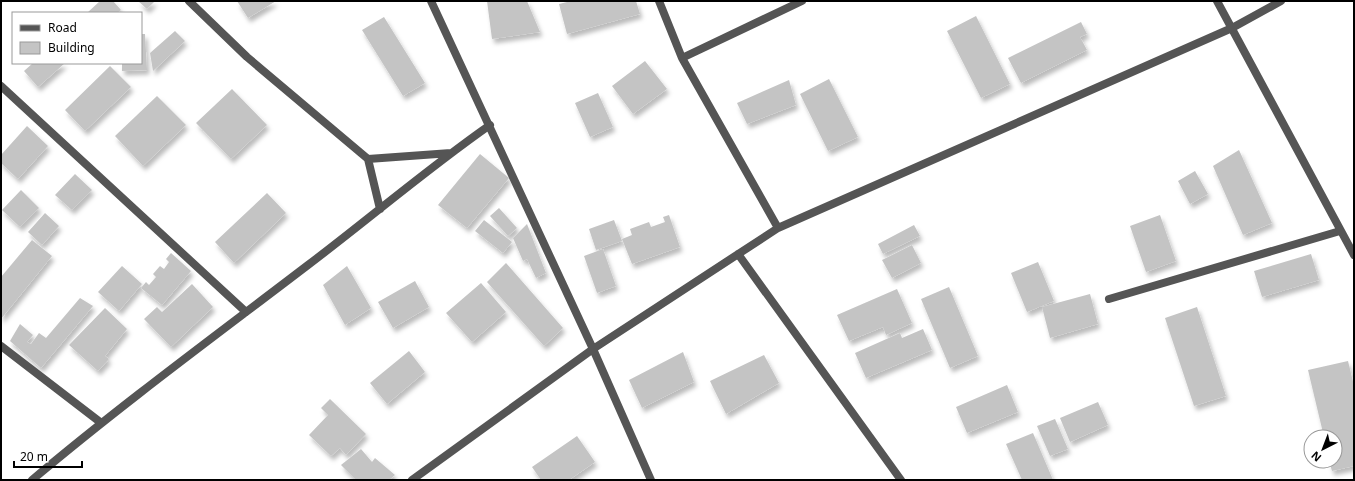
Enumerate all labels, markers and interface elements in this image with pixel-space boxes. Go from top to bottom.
legend [12,12,142,64]
text: Road [48,19,77,36]
text: Building [48,39,95,56]
north arrow [1303,429,1343,469]
scale bar [14,443,82,469]
text: 20 m [20,448,48,465]
text: N [1308,448,1324,465]

